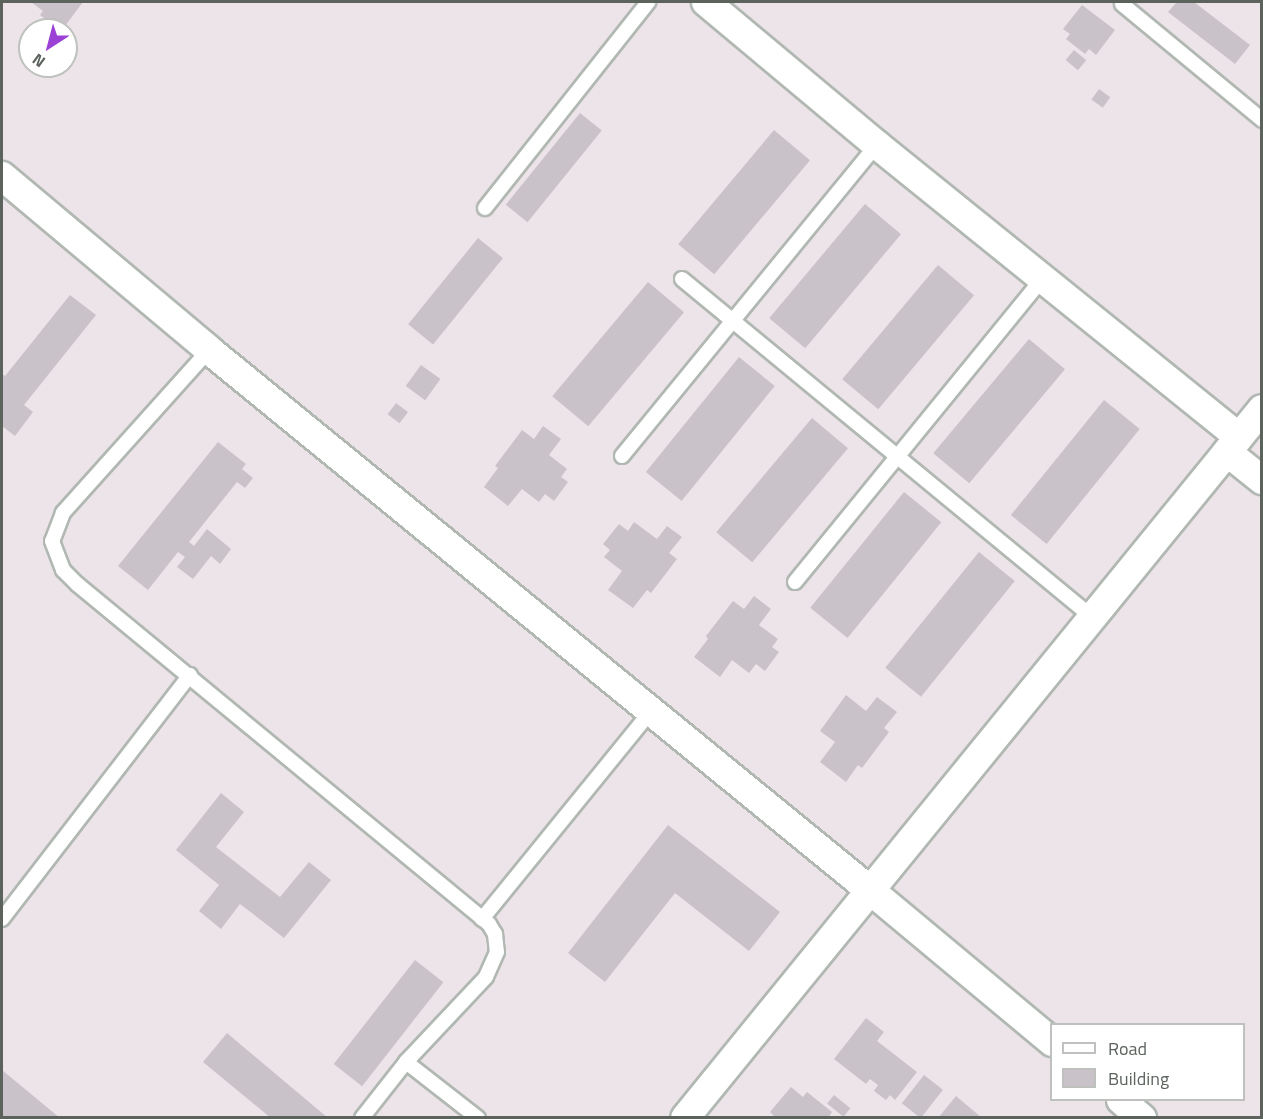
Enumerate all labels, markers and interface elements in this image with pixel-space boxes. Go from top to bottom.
north arrow [18,18,78,78]
text: N [27,48,50,74]
legend [1050,1023,1245,1101]
text: Road [1108,1035,1147,1062]
text: Building [1108,1065,1169,1092]

